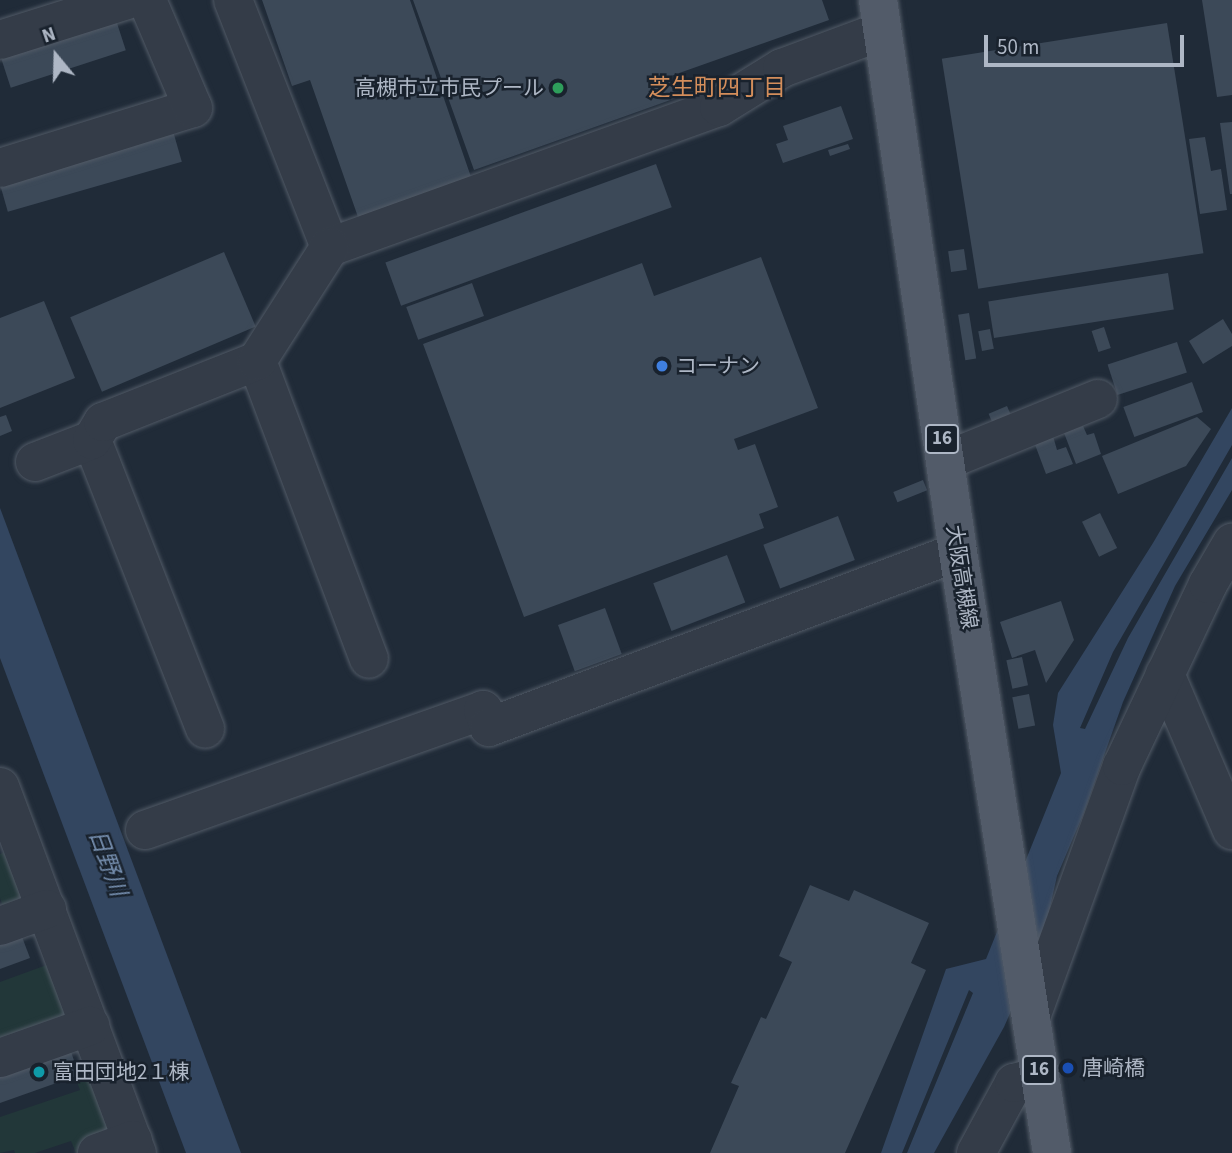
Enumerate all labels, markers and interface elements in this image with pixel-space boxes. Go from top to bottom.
north arrow [21,21,91,91]
text: N [39,21,59,50]
scale bar [987,21,1186,65]
text: 50 m [997,32,1039,62]
district label: 芝生町四丁目 [648,74,786,102]
place label: 高槻市立市民プール [355,75,544,101]
marker: 高槻市立市民プール [550,80,566,96]
place label: コーナン [676,353,760,379]
marker: コーナン [654,358,670,374]
road number: 16 [925,424,960,454]
street label: 大阪高槻線 [941,523,983,631]
water label: 日野川 [82,826,132,900]
road number: 16 [1021,1054,1056,1086]
place label: 唐崎橋 [1082,1055,1145,1081]
place label: 富田団地2１棟 [53,1059,189,1085]
marker: 唐崎橋 [1060,1060,1076,1076]
marker: 富田団地2１棟 [31,1064,47,1080]

